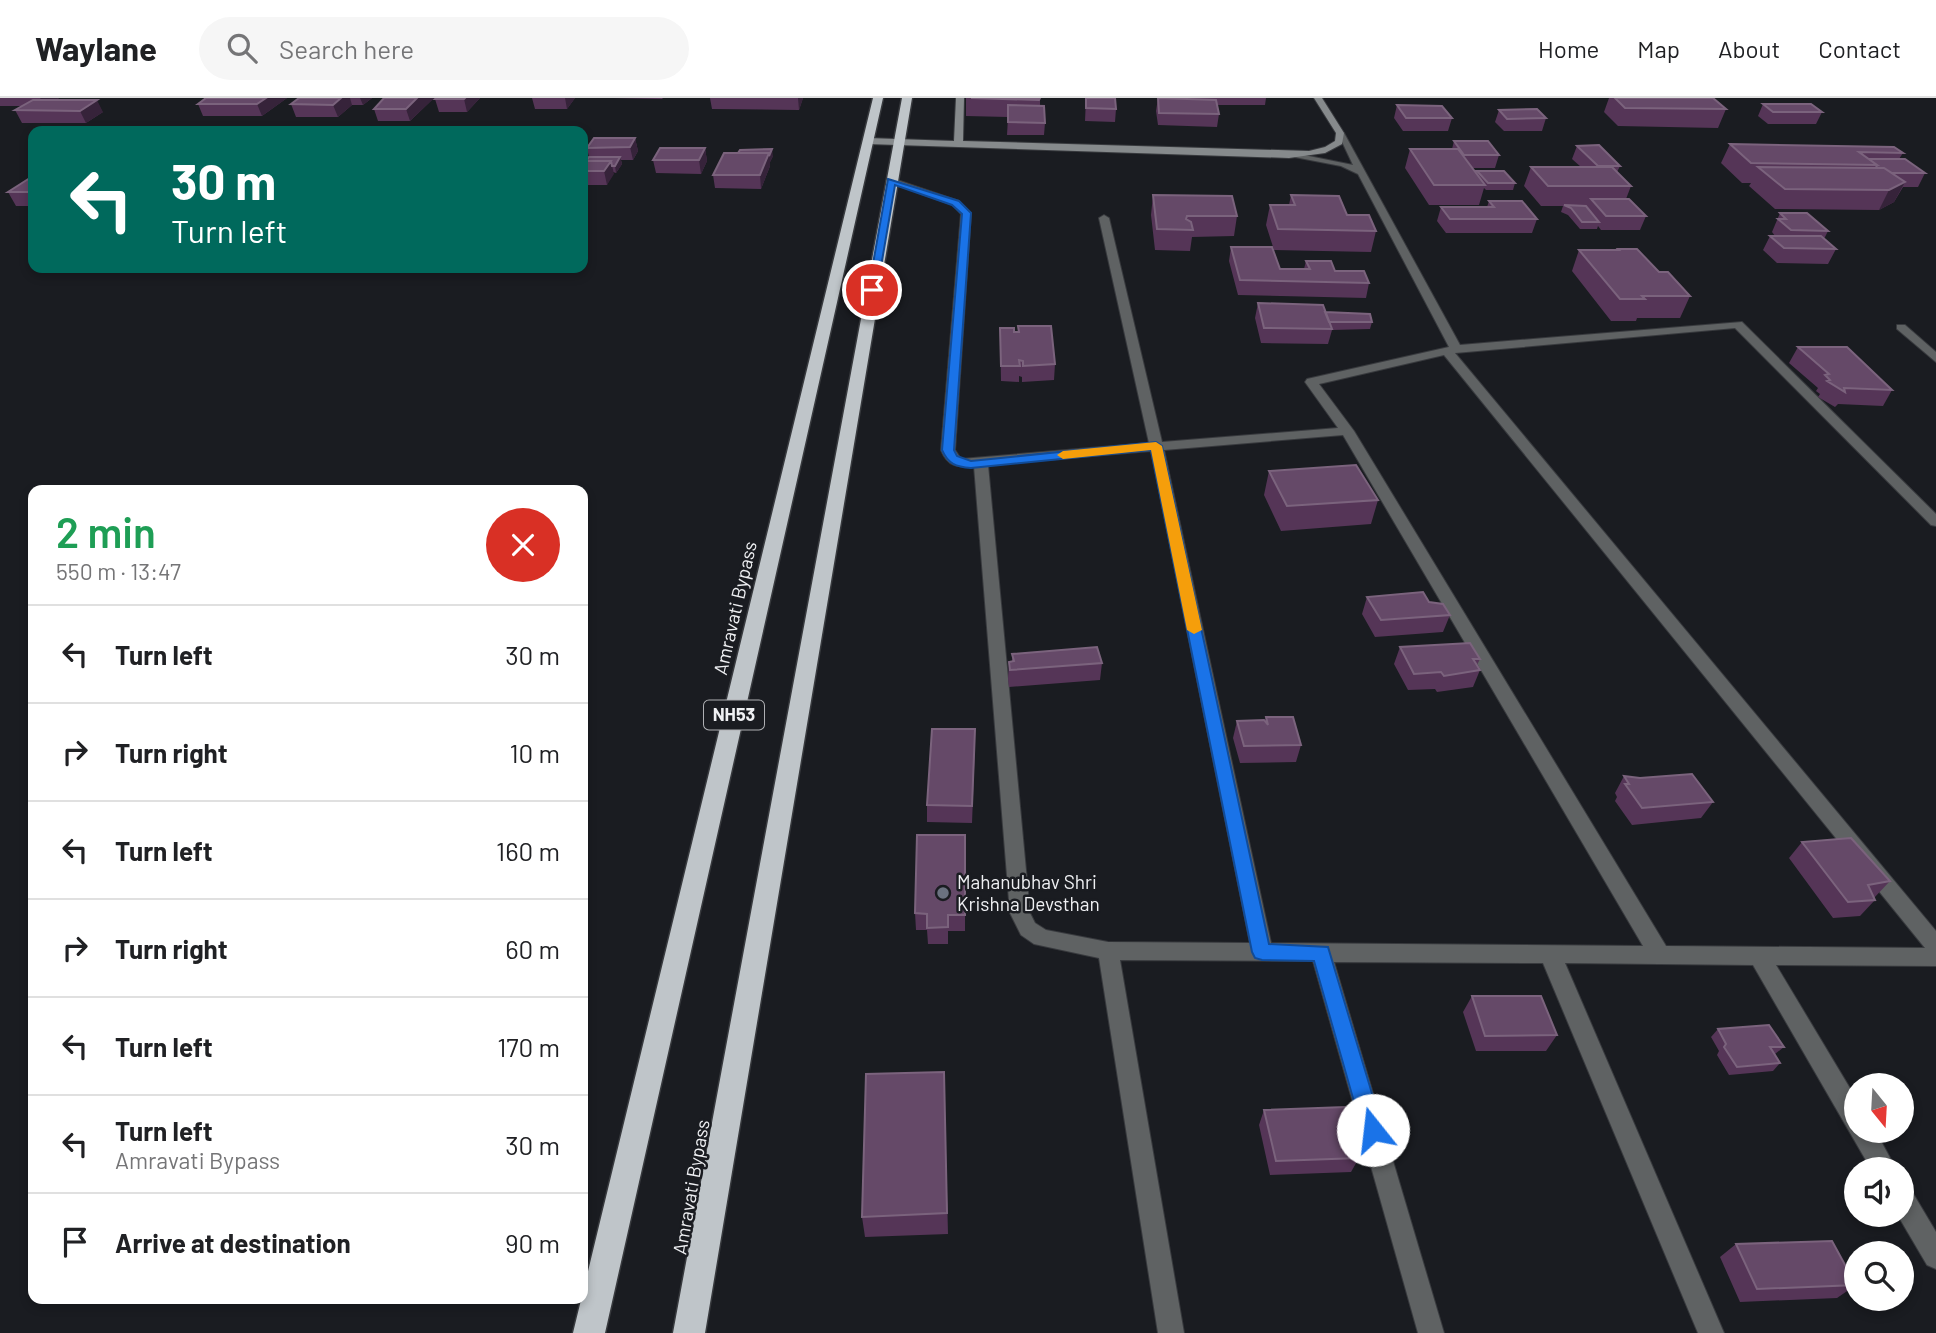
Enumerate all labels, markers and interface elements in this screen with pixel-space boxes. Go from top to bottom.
search box [199,17,689,80]
text: Waylane [35,28,157,68]
icon: search [223,29,261,67]
text: Search here [279,33,414,64]
text: Home [1538,34,1599,63]
text: Map [1637,34,1680,63]
text: About [1718,34,1780,63]
text: Contact [1818,34,1901,63]
text: 30 m [171,151,276,210]
icon: left [56,154,147,245]
text: Turn left [171,211,288,249]
pin [842,260,902,320]
icon: arrive [853,271,891,309]
text: 2 min [56,506,156,556]
button: close [486,508,560,582]
street label: Amravati Bypass [708,539,761,677]
text: 550 m · 13:47 [56,557,181,585]
icon: left [56,635,94,673]
text: Turn left [115,639,213,670]
text: 30 m [505,639,560,670]
road number: NH53 [704,700,764,730]
icon: right [56,733,94,771]
text: Turn right [115,737,228,768]
text: 10 m [510,737,560,768]
icon: left [56,831,94,869]
text: Turn left [115,835,213,866]
text: 160 m [496,835,560,866]
place label: Mahanubhav Shri Krishna Devsthan [957,870,1100,915]
marker: Mahanubhav Shri Krishna Devsthan [935,885,951,901]
icon: right [56,929,94,967]
text: Turn right [115,933,228,964]
text: 60 m [505,933,560,964]
icon: left [56,1027,94,1065]
text: Turn left [115,1031,213,1062]
text: 170 m [497,1031,560,1062]
north arrow [1844,1073,1914,1143]
map controls [1844,1073,1914,1311]
position arrow [1336,1093,1410,1167]
text: Turn left [115,1115,213,1146]
street label: Amravati Bypass [667,1118,714,1256]
icon: left [56,1125,94,1163]
text: 30 m [505,1129,560,1160]
text: Amravati Bypass [115,1146,280,1174]
button: sound [1844,1157,1914,1227]
icon: arrive [56,1223,94,1261]
text: Arrive at destination [115,1227,351,1258]
text: 90 m [505,1227,560,1258]
button: search [1844,1241,1914,1311]

